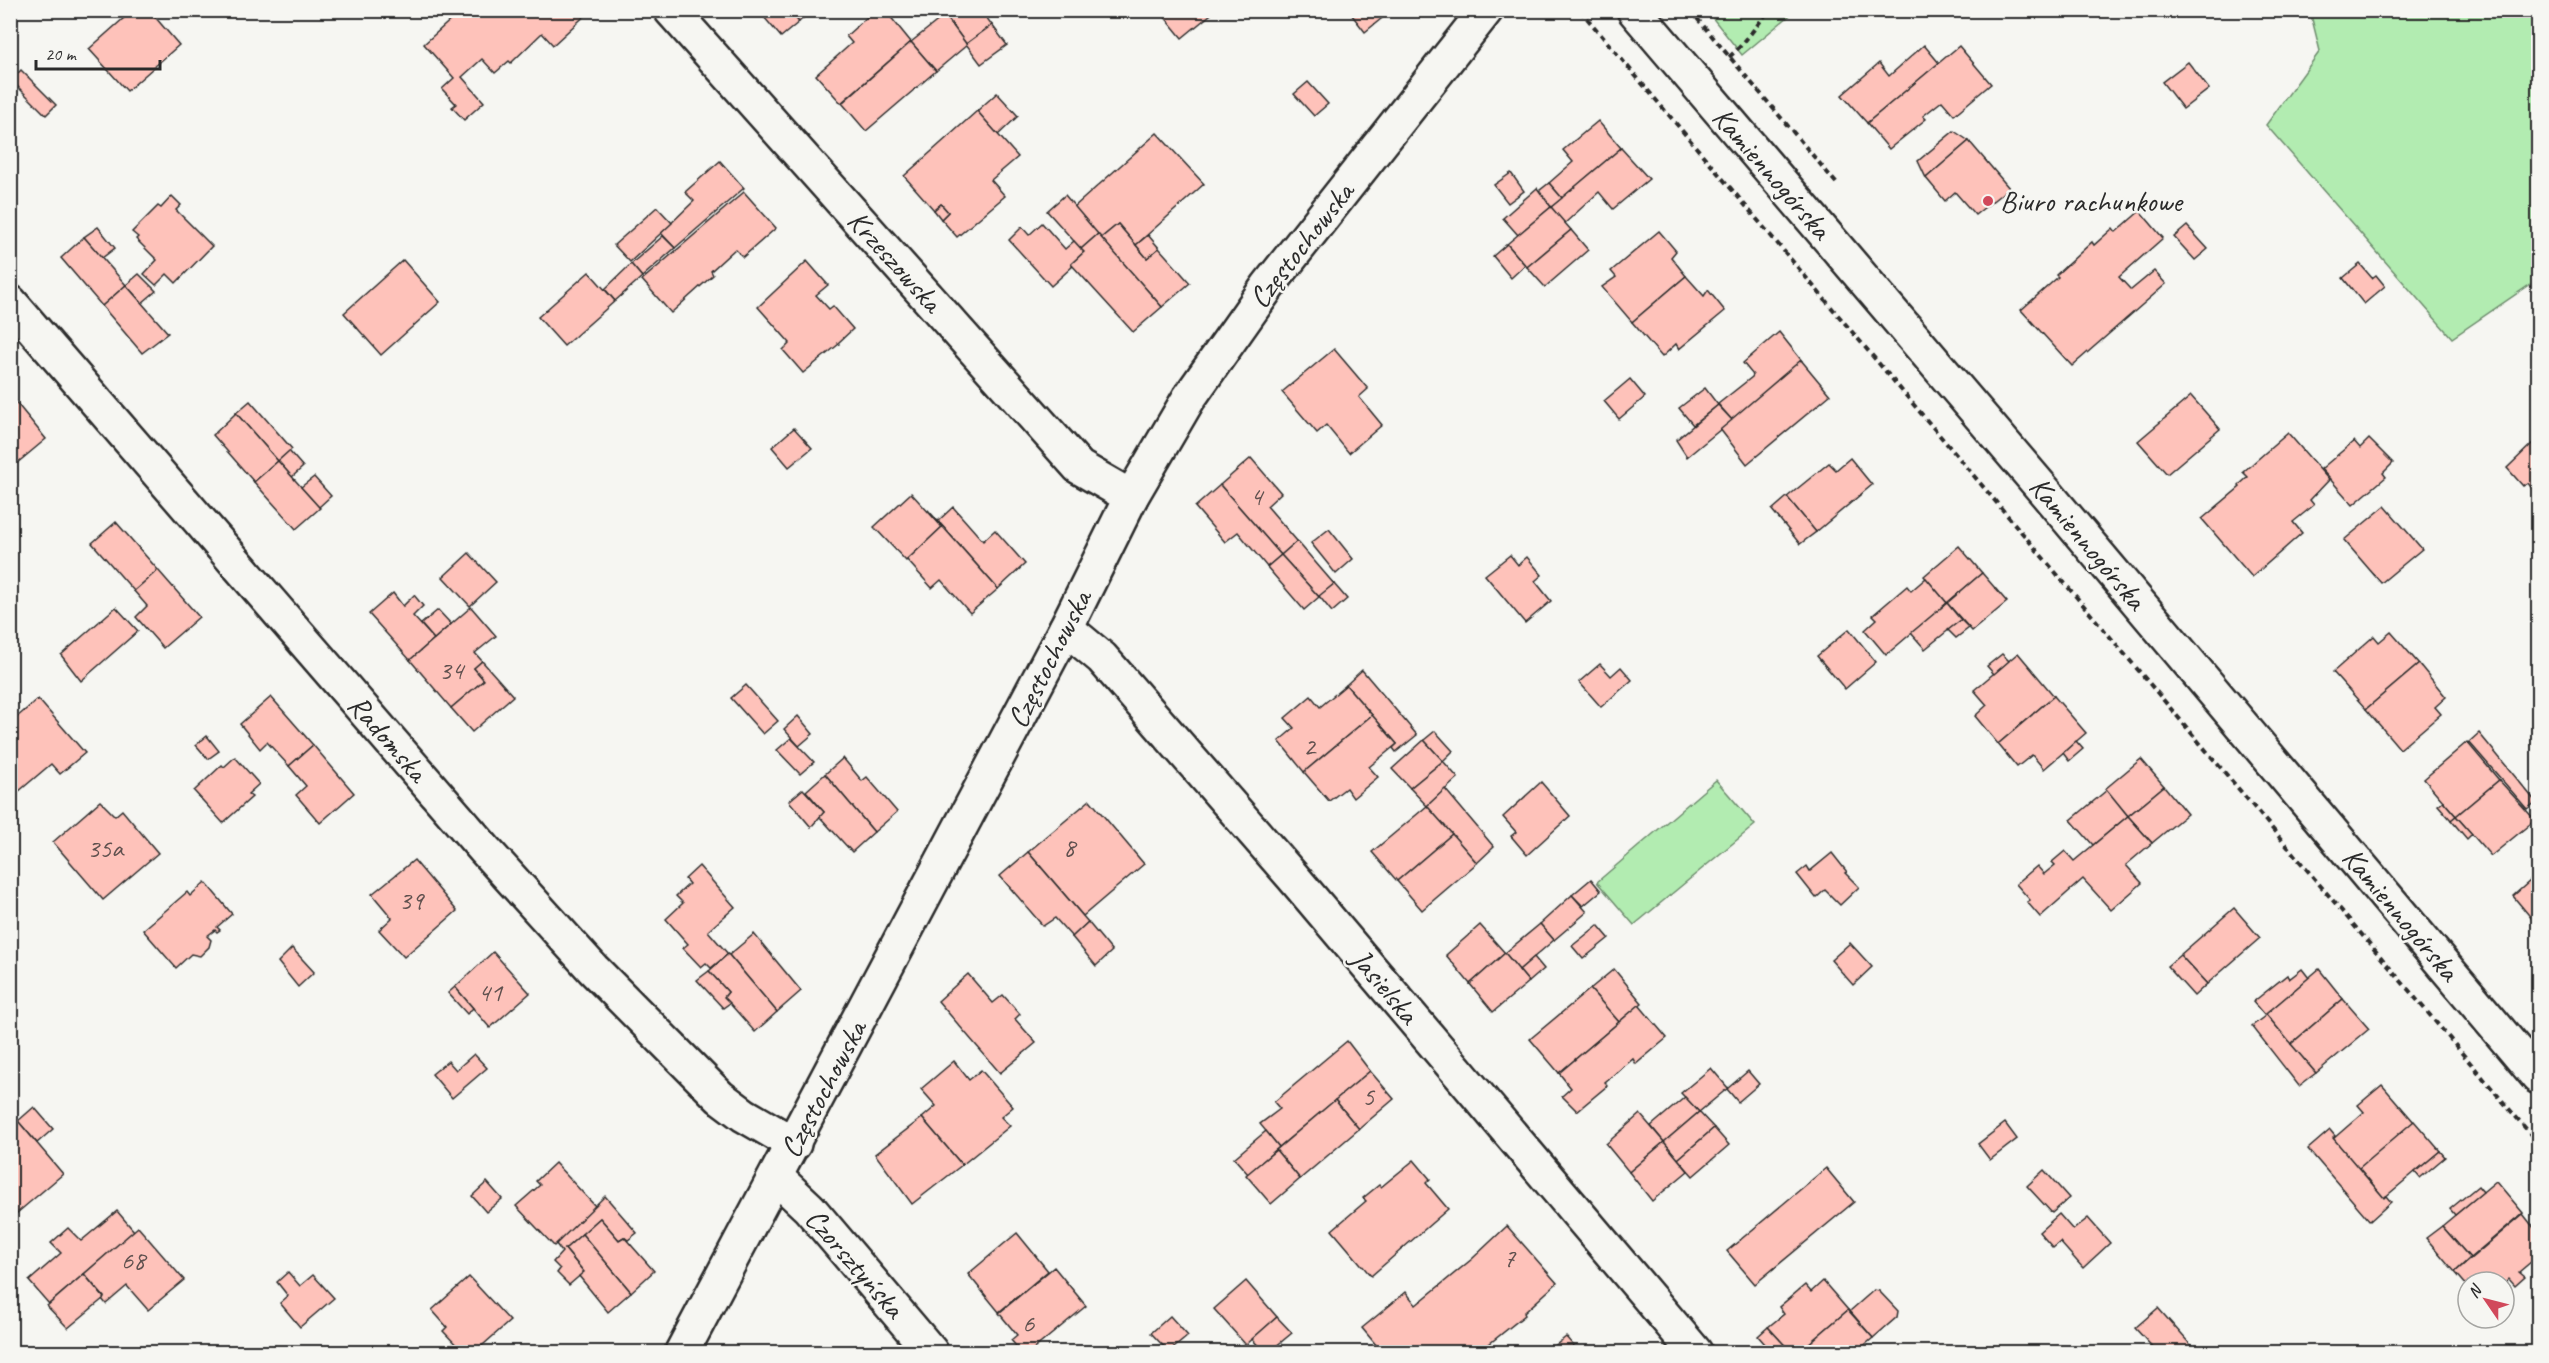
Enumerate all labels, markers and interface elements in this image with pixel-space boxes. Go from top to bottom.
scale bar [36,33,160,71]
text: 20 m [45,43,78,65]
street label: Kamiennogórska [1704,99,1841,248]
street label: Częstochowska [1240,172,1364,316]
place label: Biuro rachunkowe [2000,182,2184,220]
marker: Biuro rachunkowe [1981,194,1995,208]
street label: Krzeszowska [839,202,952,322]
street label: Kamiennogórska [2021,468,2156,619]
house number: 4 [1250,479,1265,513]
street label: Częstochowska [998,581,1101,734]
house number: 34 [439,653,466,687]
street label: Radomska [340,687,438,791]
house number: 2 [1303,729,1317,763]
house number: 8 [1063,830,1078,864]
house number: 35a [87,831,125,865]
street label: Kamiennogórska [2334,839,2469,990]
house number: 39 [399,883,425,917]
street label: Jasielska [1341,939,1429,1033]
house number: 41 [478,975,504,1009]
street label: Częstochowska [771,1012,876,1164]
house number: 5 [1362,1079,1376,1113]
street label: Czorsztyńska [797,1200,914,1327]
house number: 7 [1503,1241,1517,1275]
house number: 68 [121,1243,148,1277]
north arrow [2456,1270,2516,1330]
text: N [2463,1280,2487,1302]
house number: 6 [1022,1306,1035,1340]

